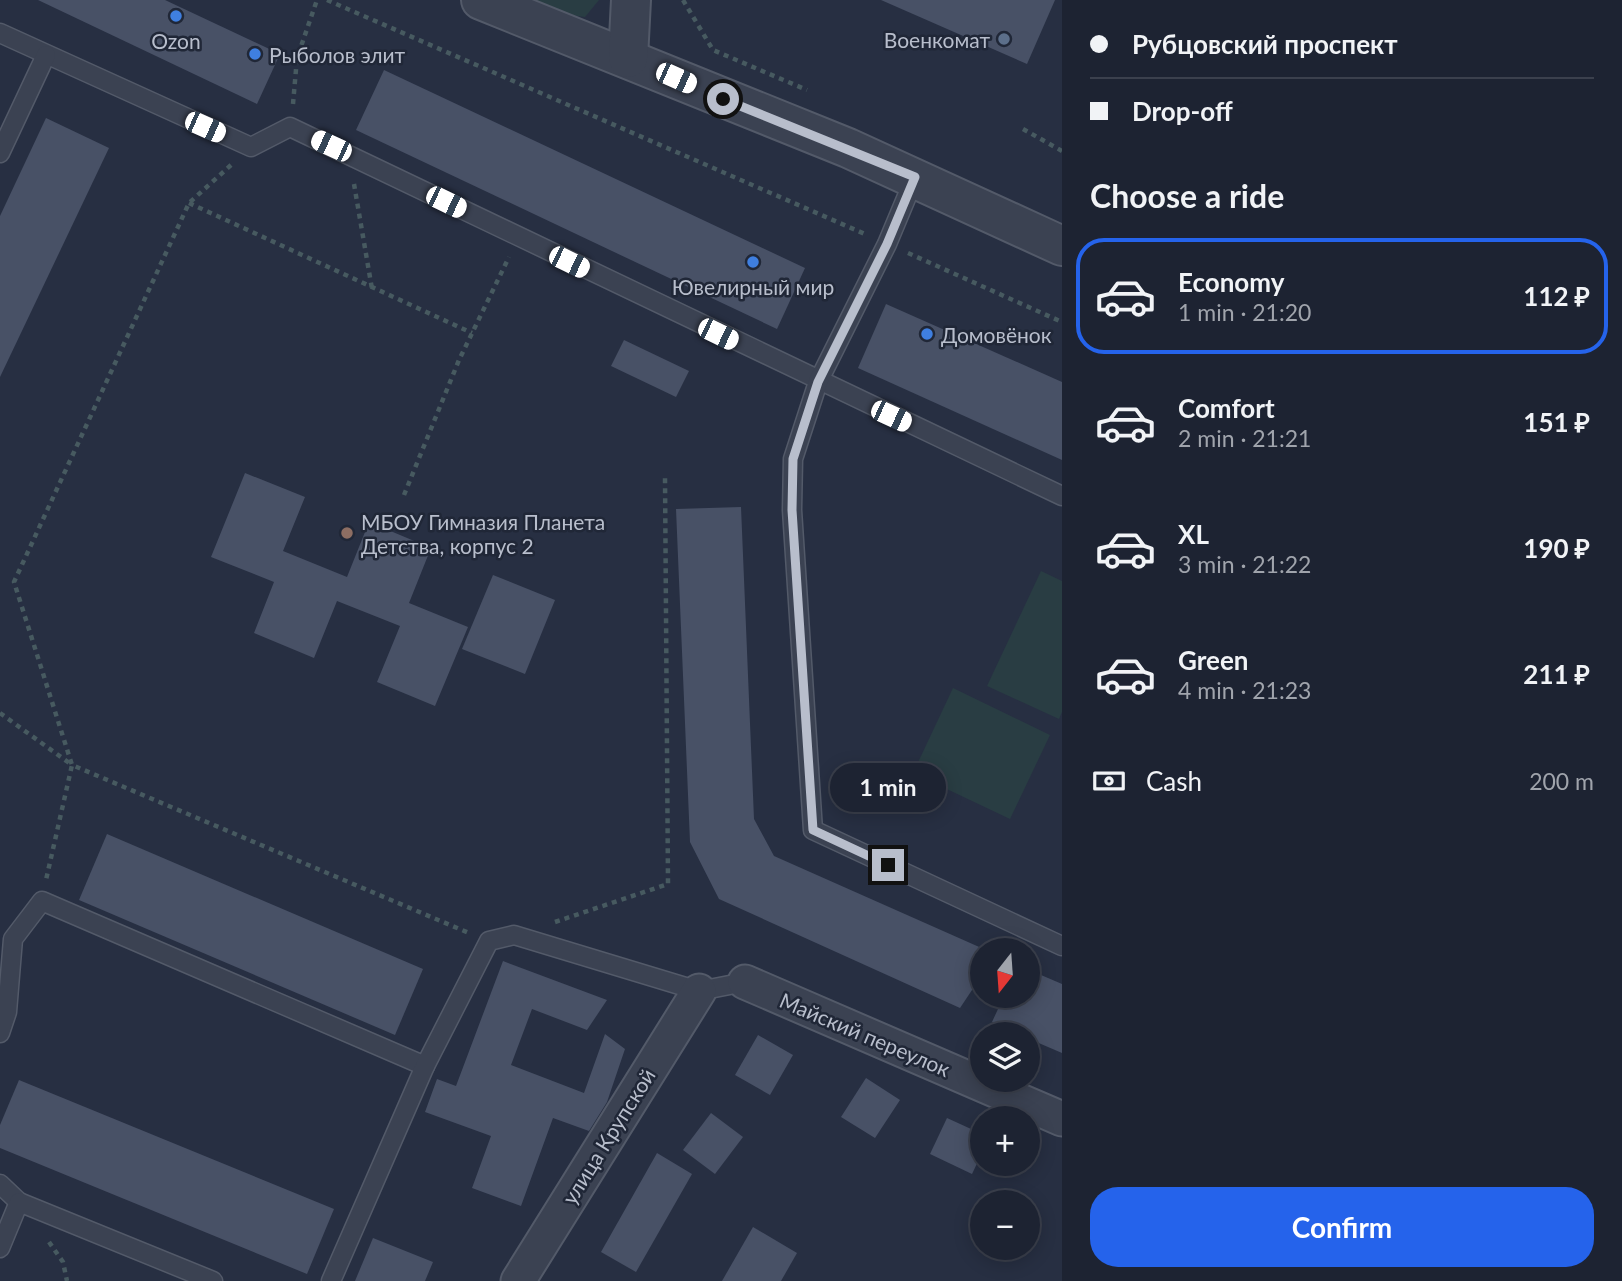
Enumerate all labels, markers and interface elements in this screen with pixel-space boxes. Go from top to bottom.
marker: Ozon [168,8,184,24]
place label: Военкомат [884,27,990,52]
place label: Ozon [151,28,201,53]
text: Рубцовский проспект [1132,28,1398,60]
marker: Военкомат [996,31,1012,47]
place label: Рыболов элит [269,42,406,67]
marker: Рыболов элит [247,46,263,62]
car [653,60,700,96]
route start [707,83,739,115]
text: Drop-off [1132,95,1233,127]
car [182,109,229,145]
car [308,128,355,164]
text: Choose a ride [1090,176,1284,215]
car [423,183,470,221]
car [546,243,593,281]
marker: Ювелирный мир [745,254,761,270]
icon: car [1094,265,1157,328]
text: Economy [1178,266,1284,298]
place label: Ювелирный мир [672,274,834,299]
text: 112 ₽ [1523,280,1590,312]
text: 1 min · 21:20 [1178,298,1311,326]
car [695,315,742,353]
place label: Домовёнок [941,322,1052,347]
marker: Домовёнок [919,326,935,342]
icon: car [1094,391,1157,454]
text: Comfort [1178,392,1275,424]
car [868,398,915,434]
text: 151 ₽ [1523,406,1590,438]
text: 2 min · 21:21 [1178,424,1311,452]
place label: МБОУ Гимназия Планета Детства, корпус 2 [361,509,605,558]
icon: car [1094,517,1157,580]
text: XL [1178,518,1209,550]
marker: МБОУ Гимназия Планета Детства, корпус 2 [339,525,355,541]
text: 190 ₽ [1523,532,1590,564]
text: 3 min · 21:22 [1178,550,1311,578]
icon: car [1094,643,1157,706]
text: Green [1178,644,1248,676]
text: 211 ₽ [1523,658,1590,690]
text: 4 min · 21:23 [1178,676,1311,704]
icon: cash [1090,762,1128,800]
callout: 1 min [830,764,946,812]
text: Cash [1146,765,1202,797]
text: 200 m [1529,767,1594,795]
text: 1 min [859,773,917,801]
route end [872,849,904,881]
north arrow [970,938,1040,1008]
map controls [970,938,1040,1260]
street label: Майский переулок [776,987,954,1081]
button: layers [970,1022,1040,1092]
street label: улица Крупской [556,1064,660,1208]
button: + [970,1106,1040,1176]
button: Confirm [1090,1187,1594,1267]
button: − [970,1190,1040,1260]

